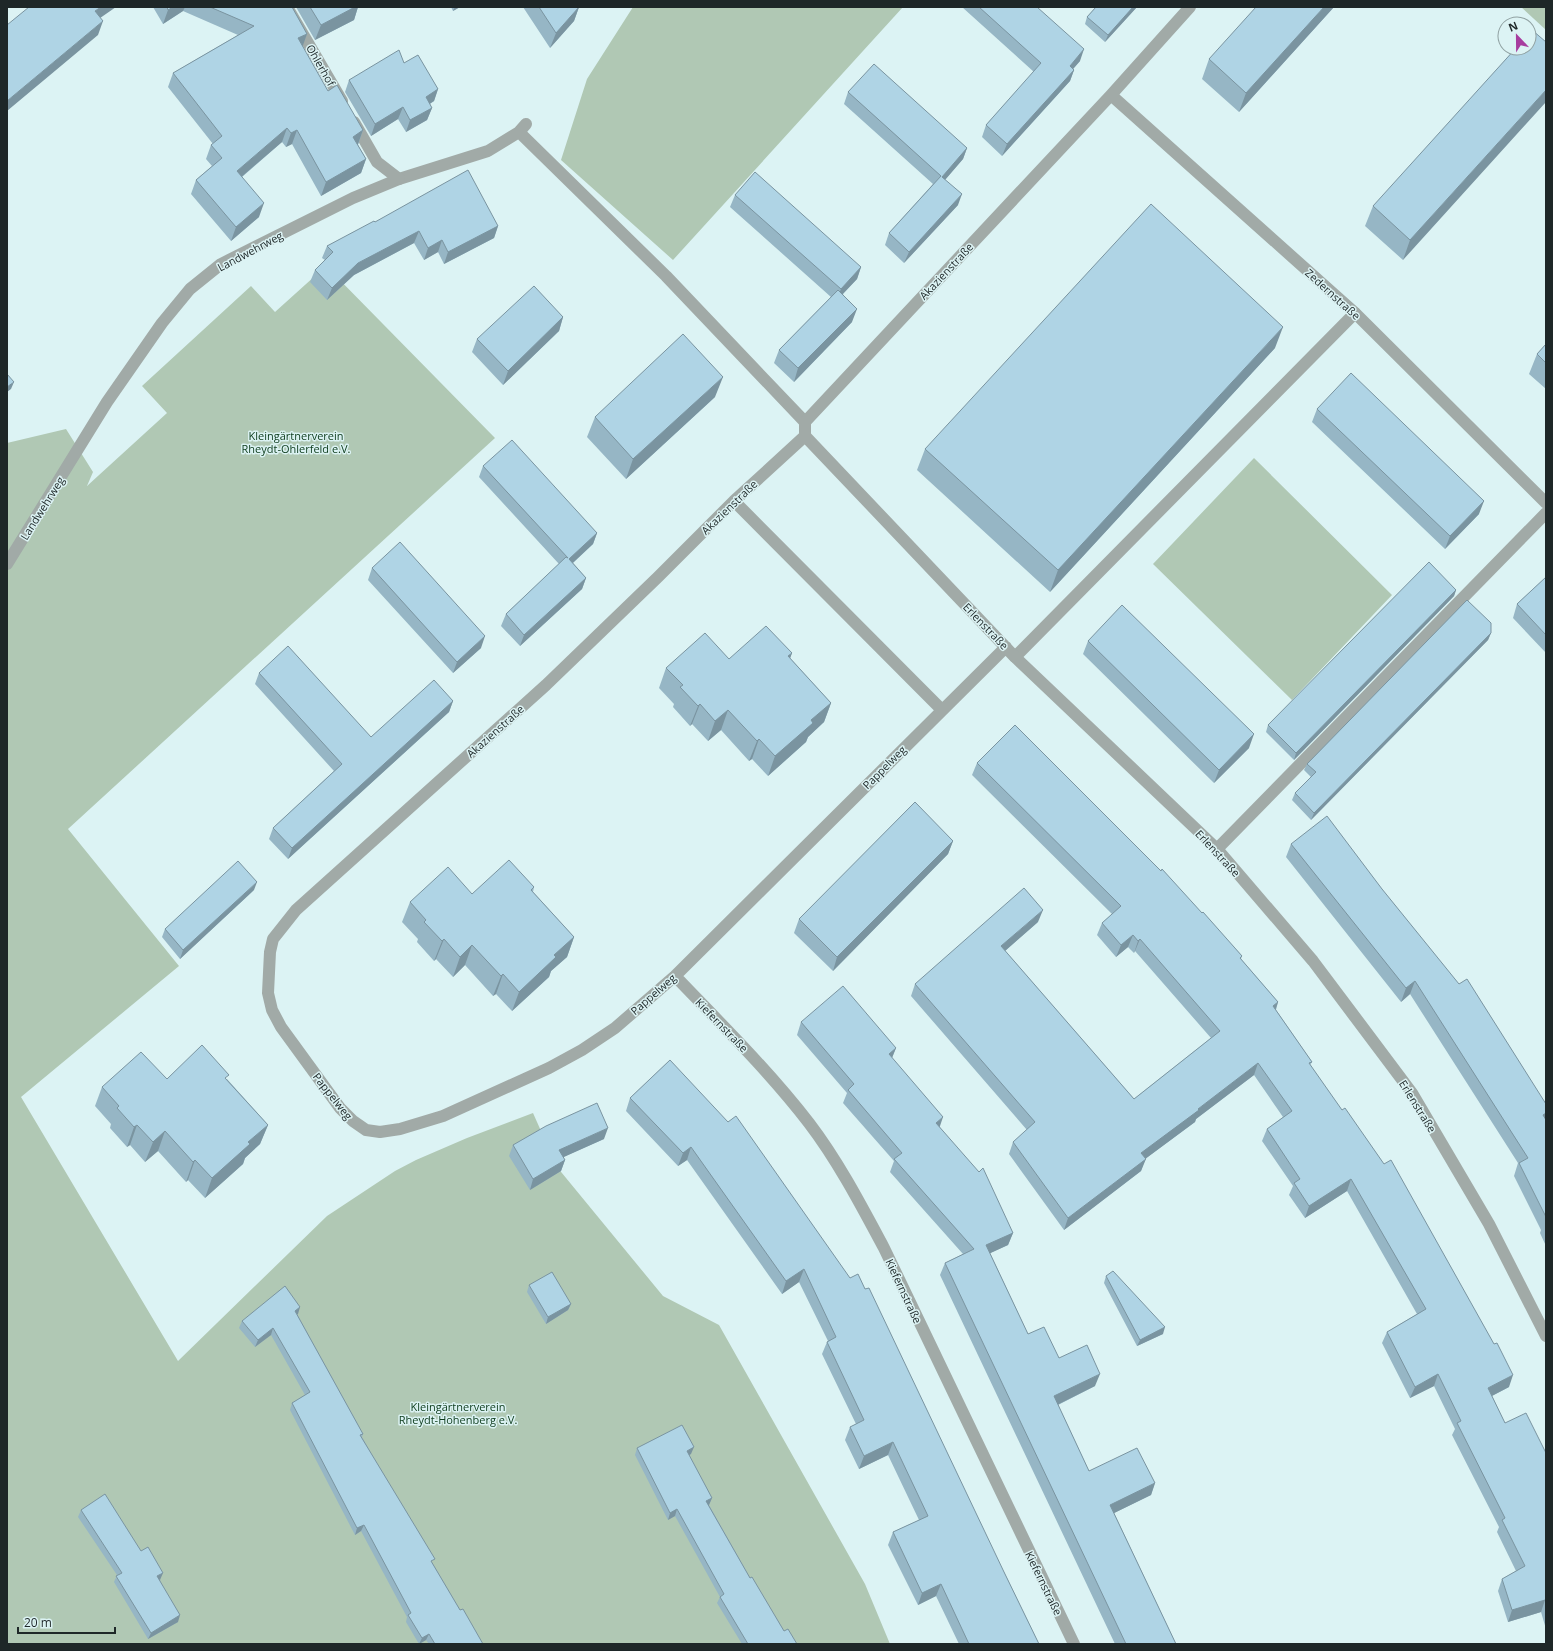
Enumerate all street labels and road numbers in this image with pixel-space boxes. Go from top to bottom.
street label: Ohlerhof [303,41,340,90]
street label: Landwehrweg [215,227,285,275]
street label: Akazienstraße [916,239,976,303]
street label: Zedernstraße [1302,265,1364,323]
street label: Landwehrweg [17,473,67,542]
street label: Akazienstraße [698,476,760,538]
street label: Erlenstraße [960,600,1012,652]
street label: Akazienstraße [463,701,527,761]
street label: Pappelweg [859,742,909,792]
street label: Erlenstraße [1192,826,1244,880]
street label: Pappelweg [627,970,679,1018]
street label: Kiefernstraße [692,995,752,1055]
street label: Pappelweg [310,1069,356,1123]
street label: Erlenstraße [1396,1077,1440,1135]
street label: Kiefernstraße [882,1256,926,1326]
street label: Kiefernstraße [1022,1548,1066,1618]

